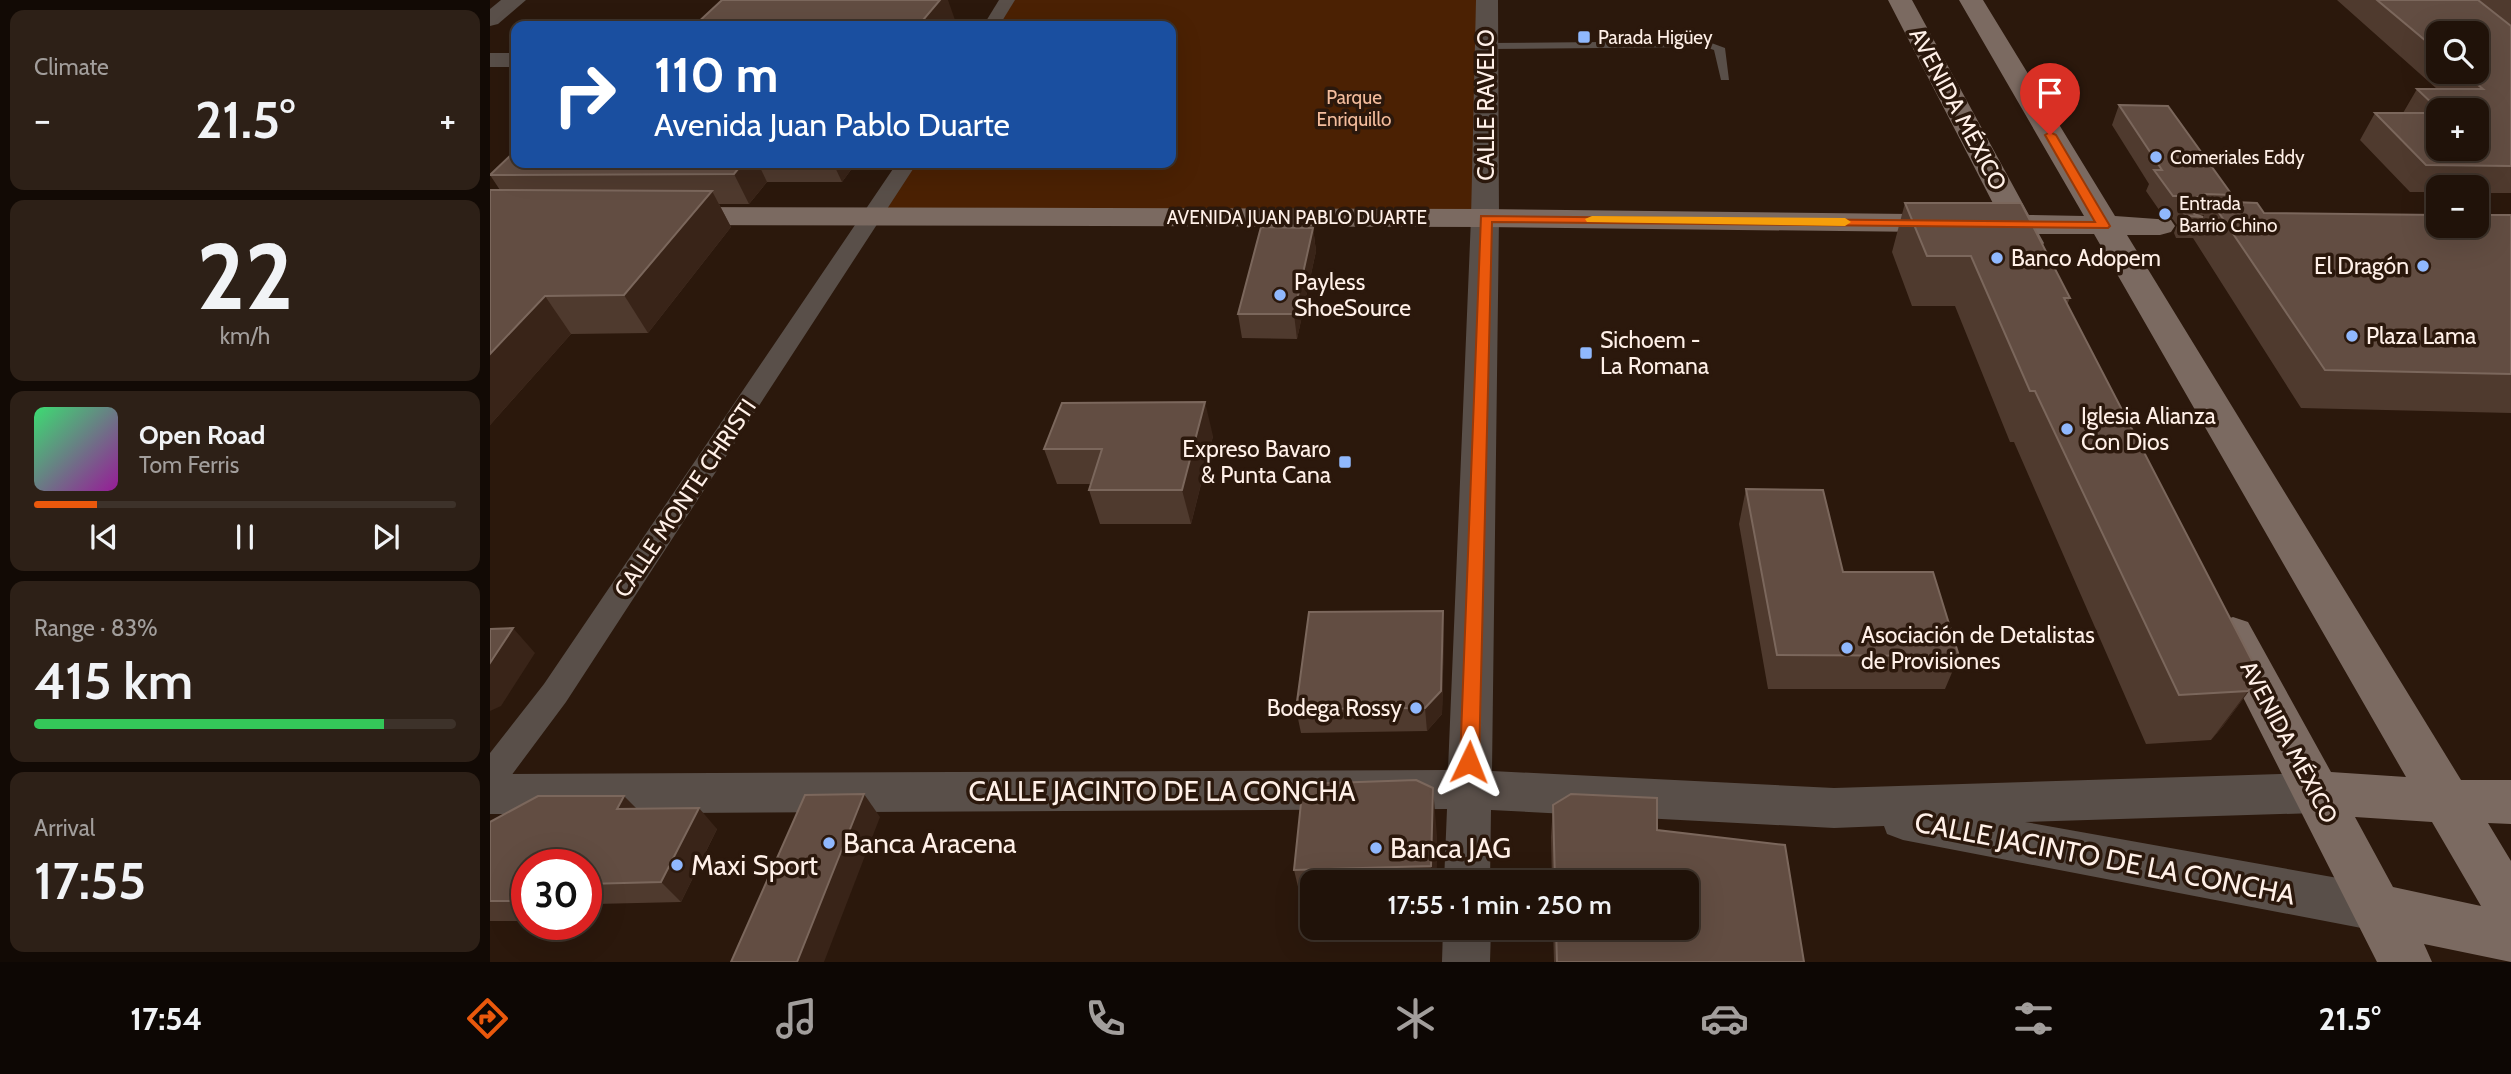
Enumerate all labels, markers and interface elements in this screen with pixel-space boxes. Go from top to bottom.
map controls [2426,21,2489,238]
button: search [2426,21,2489,84]
street label: AVENIDA MÉXICO [1903,22,2014,195]
place label: Parada Higüey [1598,26,1713,49]
street label: CALLE RAVELO [1472,29,1500,181]
marker: Parada Higüey [1576,29,1592,45]
text: 110 m [654,45,778,104]
icon: right [539,49,630,140]
text: Climate [34,53,109,81]
pin [2020,63,2080,135]
icon: arrive [2031,74,2069,112]
park label: Parque Enriquillo [1317,86,1391,131]
text: 21.5° [195,88,295,151]
text: − [34,96,51,143]
text: + [439,96,456,143]
button: + [2426,98,2489,161]
text: Avenida Juan Pablo Duarte [654,105,1010,144]
place label: Comeriales Eddy [2170,146,2305,169]
marker: Comeriales Eddy [2148,149,2164,165]
button: − [2426,175,2489,238]
place label: Entrada Barrio Chino [2179,192,2277,237]
street label: AVENIDA JUAN PABLO DUARTE [1167,206,1427,229]
marker: Entrada Barrio Chino [2157,206,2173,222]
text: 22 [197,221,293,332]
place label: Banco Adopem [2011,244,2161,272]
marker: Banco Adopem [1989,250,2005,266]
place label: El Dragón [2314,252,2409,280]
marker: El Dragón [2415,258,2431,274]
place label: Payless ShoeSource [1294,268,1411,322]
marker: Payless ShoeSource [1272,287,1288,303]
text: km/h [220,322,270,350]
place label: Plaza Lama [2366,322,2476,350]
place label: Sichoem - La Romana [1600,326,1709,380]
marker: Plaza Lama [2344,328,2360,344]
marker: Sichoem - La Romana [1578,345,1594,361]
street label: CALLE MONTE CHRISTI [608,393,762,603]
place label: Iglesia Alianza Con Dios [2081,402,2216,456]
text: Open Road [139,419,265,451]
marker: Iglesia Alianza Con Dios [2059,421,2075,437]
place label: Expreso Bavaro & Punta Cana [1182,435,1331,489]
text: Tom Ferris [139,451,239,479]
marker: Expreso Bavaro & Punta Cana [1337,454,1353,470]
icon: previous [85,518,123,556]
icon: pause [226,518,264,556]
icon: next [367,518,405,556]
text: Range · 83% [34,614,158,642]
place label: Asociación de Detalistas de Provisiones [1861,621,2095,675]
marker: Asociación de Detalistas de Provisiones [1839,640,1855,656]
text: 415 km [34,649,193,712]
street label: AVENIDA MÉXICO [2234,655,2345,828]
place label: Bodega Rossy [1267,694,1402,722]
marker: Bodega Rossy [1408,700,1424,716]
position arrow [1432,725,1506,799]
street label: CALLE JACINTO DE LA CONCHA [969,774,1356,808]
street label: CALLE JACINTO DE LA CONCHA [1912,804,2299,912]
text: Arrival [34,814,95,842]
place label: Banca Aracena [843,826,1017,860]
place label: Banca JAG [1390,831,1511,865]
marker: Banca Aracena [821,835,837,851]
marker: Banca JAG [1368,840,1384,856]
place label: Maxi Sport [691,848,818,882]
text: 17:55 [34,849,146,912]
speed limit sign: 30 [511,849,602,940]
marker: Maxi Sport [669,857,685,873]
text: 17:55 · 1 min · 250 m [1387,889,1612,921]
icon: directions [463,994,512,1043]
icon: music [772,994,821,1043]
icon: phone [1081,994,1130,1043]
icon: climate [1391,994,1440,1043]
icon: car [1700,994,1749,1043]
icon: filters [2009,994,2058,1043]
text: 17:54 [130,999,202,1038]
text: 21.5° [2319,999,2381,1038]

